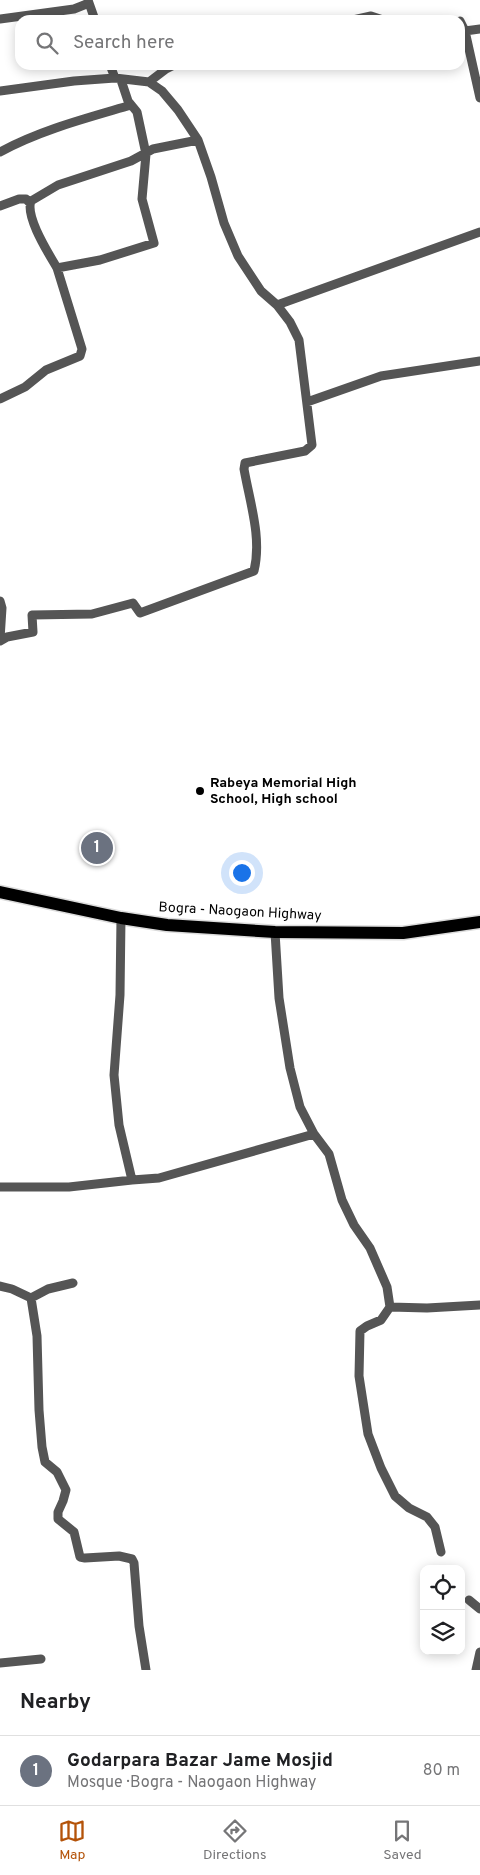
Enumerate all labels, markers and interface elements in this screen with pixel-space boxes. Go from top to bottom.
search box [15,15,465,70]
icon: search [33,29,61,57]
text: Search here [73,31,175,55]
place label: Rabeya Memorial High School, High school [210,775,357,808]
marker: Rabeya Memorial High School, High school [194,785,206,797]
pin: 1 [81,829,113,867]
your location [229,860,255,886]
street label: Bogra - Naogaon Highway [158,899,322,925]
map controls [420,1565,465,1655]
button: locate [420,1565,465,1610]
button: layers [420,1610,465,1655]
text: Nearby [20,1689,91,1716]
text: Godarpara Bazar Jame Mosjid [67,1749,333,1773]
text: 1 [33,1761,39,1781]
text: 80 m [423,1761,460,1781]
text: Mosque · Bogra - Naogaon Highway [67,1773,317,1793]
tab: Map [58,1817,86,1864]
tab: Directions [203,1817,267,1864]
tab: Saved [383,1817,422,1864]

